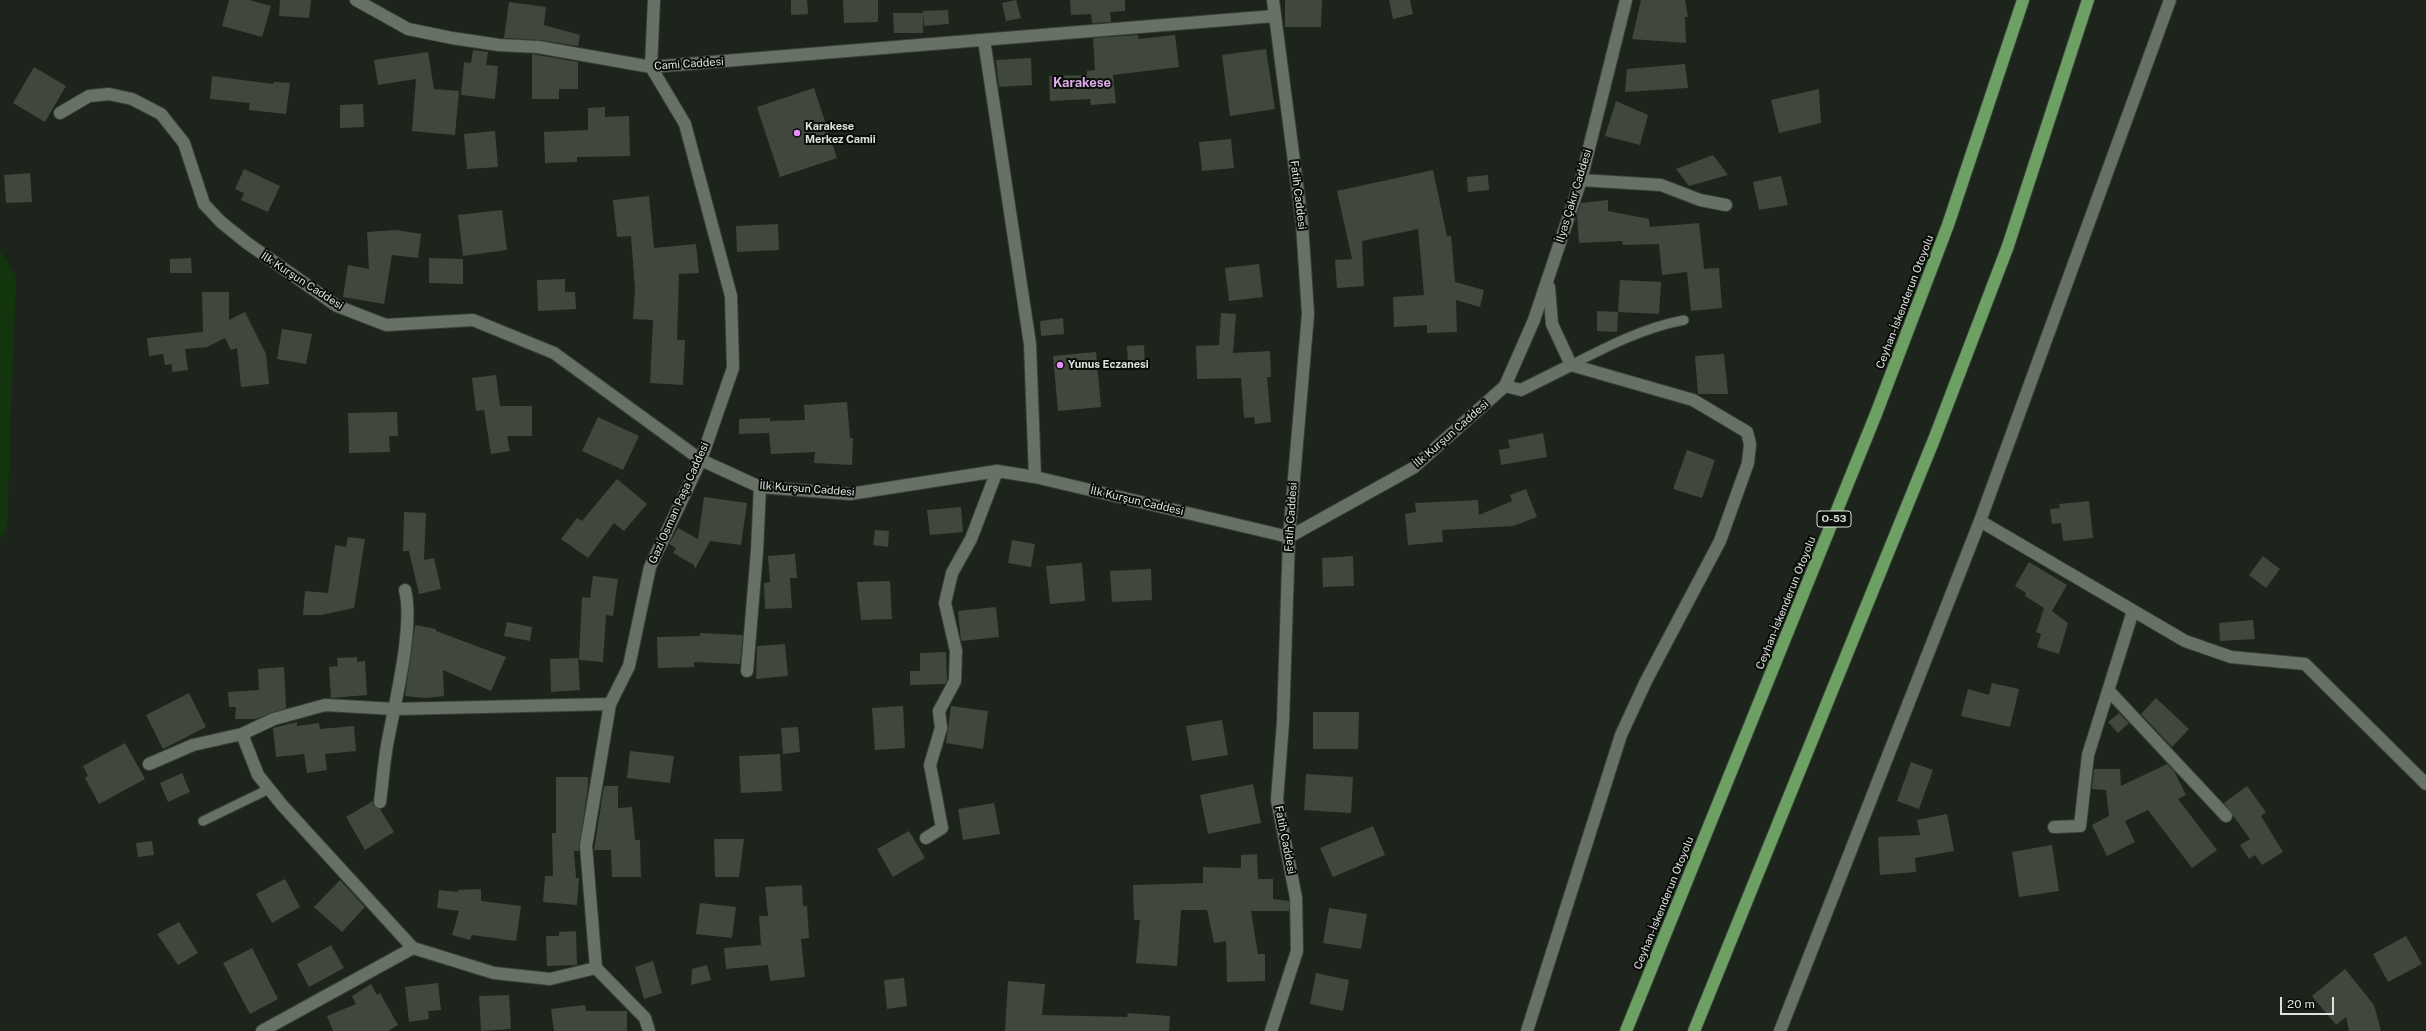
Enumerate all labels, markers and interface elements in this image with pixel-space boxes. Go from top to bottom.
street label: Cami Caddesi [654,55,724,73]
district label: Karakese [1053,75,1111,91]
place label: Karakese Merkez Camii [805,120,876,146]
marker: Karakese Merkez Camii [792,128,802,138]
street label: İlyas Çakır Caddesi [1554,148,1594,244]
street label: Fatih Caddesi [1287,160,1309,230]
street label: Ceyhan-İskenderun Otoyolu [1873,233,1937,371]
street label: İlk Kurşun Caddesi [258,249,346,313]
place label: Yunus Eczanesi [1068,358,1149,372]
marker: Yunus Eczanesi [1055,360,1065,370]
street label: İlk Kurşun Caddesi [1411,398,1491,470]
street label: Gazi Osman Paşa Caddesi [646,440,712,566]
street label: İlk Kurşun Caddesi [759,479,855,499]
street label: Fatih Caddesi [1282,482,1300,552]
street label: İlk Kurşun Caddesi [1089,484,1185,518]
road number: O-53 [1817,511,1851,527]
street label: Ceyhan-İskenderun Otoyolu [1753,535,1819,671]
street label: Fatih Caddesi [1272,805,1298,875]
street label: Ceyhan-İskenderun Otoyolu [1631,835,1697,971]
scale bar [2282,989,2336,1015]
text: 20 m [2287,997,2315,1011]

